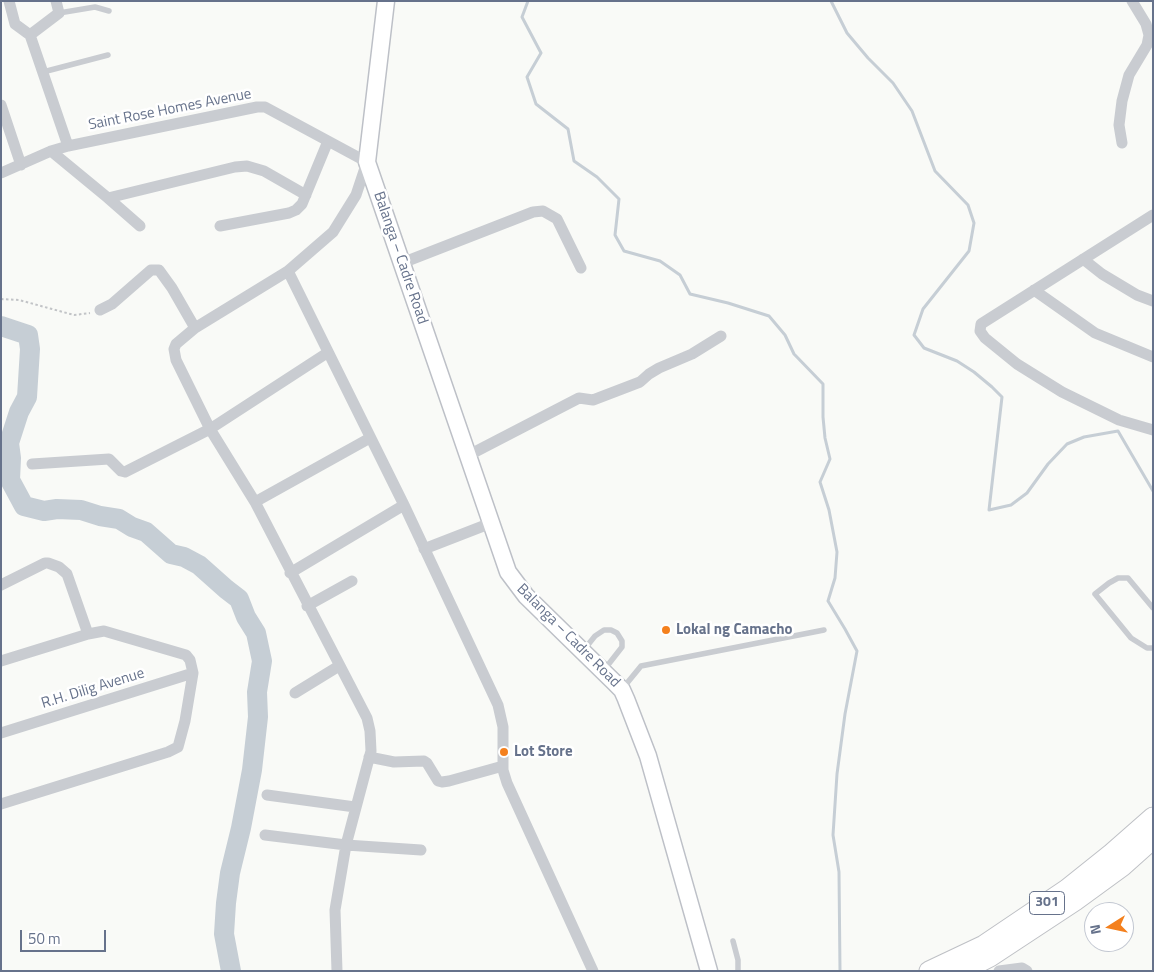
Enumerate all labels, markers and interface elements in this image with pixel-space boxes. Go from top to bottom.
street label: Saint Rose Homes Avenue [87,85,253,135]
street label: Balanga – Cadre Road [369,189,431,327]
street label: Balanga – Cadre Road [512,580,624,692]
place label: Lokal ng Camacho [676,621,792,639]
marker: Lokal ng Camacho [660,624,672,636]
street label: R.H. Dilig Avenue [39,665,147,713]
place label: Lot Store [514,743,573,761]
marker: Lot Store [498,746,510,758]
road number: 301 [1030,891,1064,914]
north arrow [1084,902,1134,952]
scale bar [22,920,109,952]
text: N [1084,923,1106,936]
text: 50 m [28,927,61,950]

